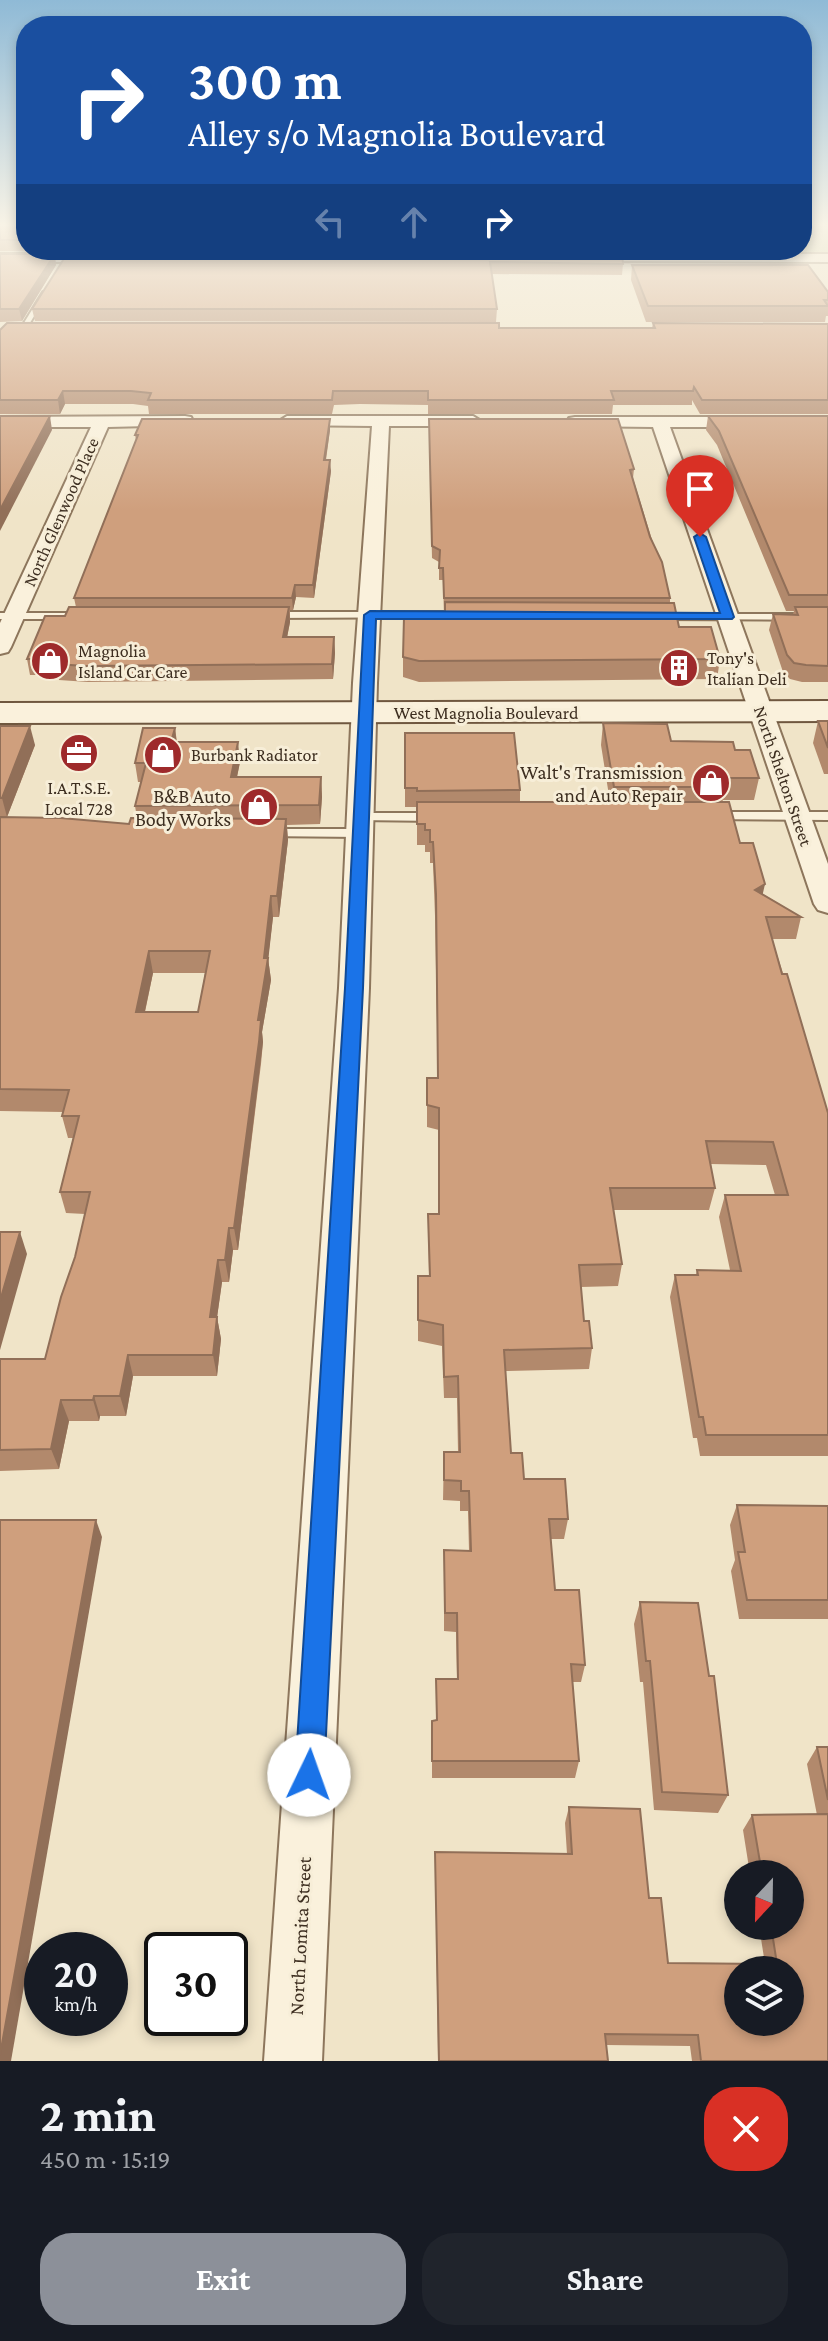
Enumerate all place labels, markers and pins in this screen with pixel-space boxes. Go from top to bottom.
pin [666,455,734,537]
shop icon: Magnolia Island Car Care [29,640,71,682]
place label: Magnolia Island Car Care [78,641,188,682]
building icon: Tony's Italian Deli [658,647,700,689]
place label: Tony's Italian Deli [707,648,787,689]
office icon: I.A.T.S.E. Local 728 [58,732,100,774]
shop icon: Burbank Radiator [142,734,184,776]
place label: Burbank Radiator [191,745,318,765]
place label: Walt's Transmission and Auto Repair [520,761,683,807]
shop icon: Walt's Transmission and Auto Repair [690,762,732,804]
place label: I.A.T.S.E. Local 728 [45,778,113,819]
place label: B&B Auto Body Works [135,785,231,831]
shop icon: B&B Auto Body Works [238,786,280,828]

